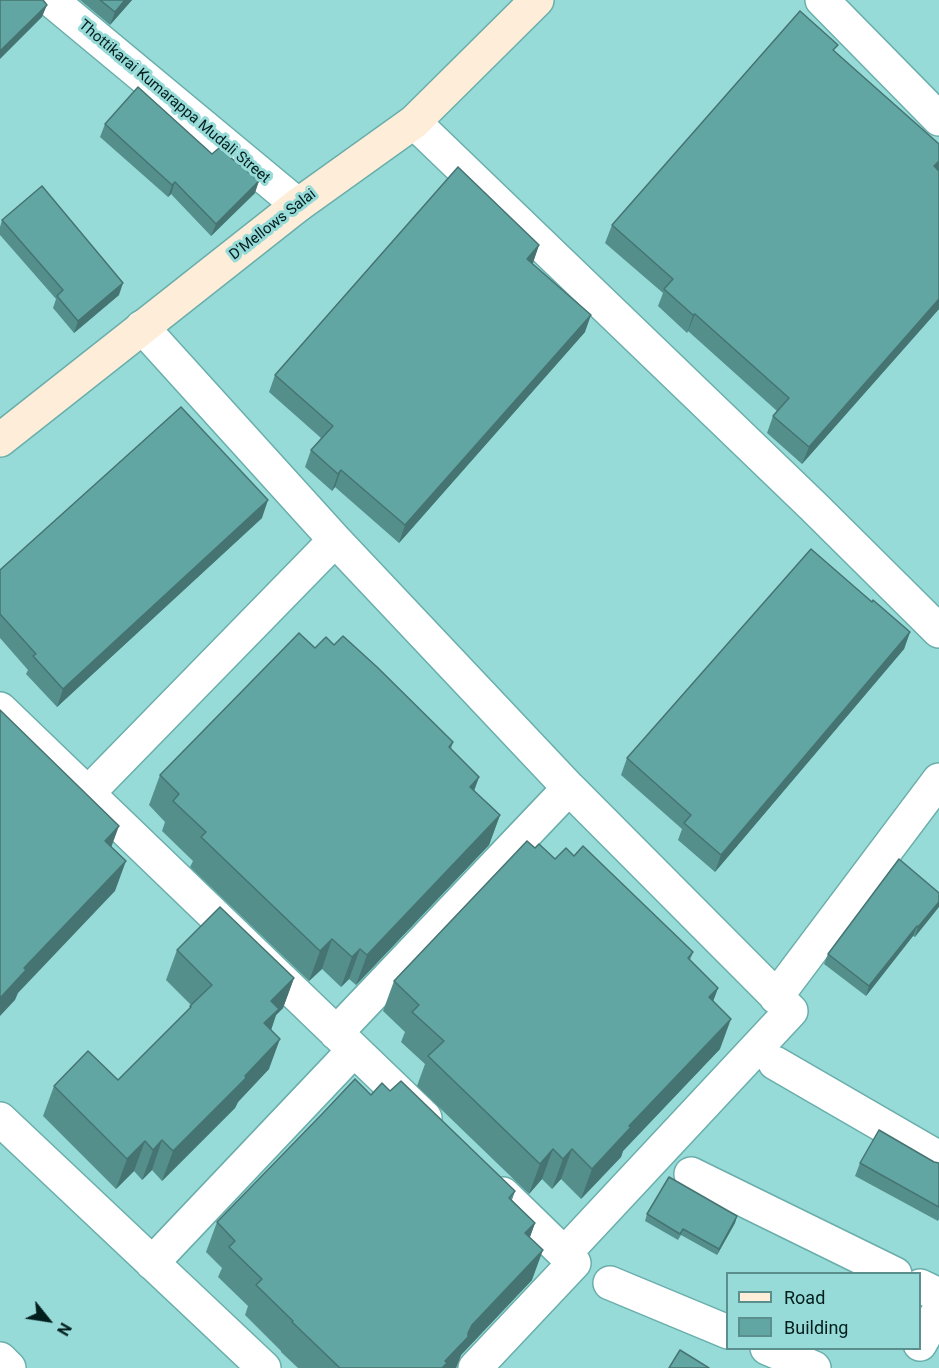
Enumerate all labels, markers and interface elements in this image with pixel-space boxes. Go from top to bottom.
street label: Thottikarai Kumarappa Mudali Street [75,17,273,187]
street label: D'Mellows Salai [226,186,320,264]
legend [726,1272,921,1350]
text: Road [784,1287,825,1308]
north arrow [18,1290,78,1350]
text: Building [784,1317,848,1338]
text: N [53,1320,75,1339]

